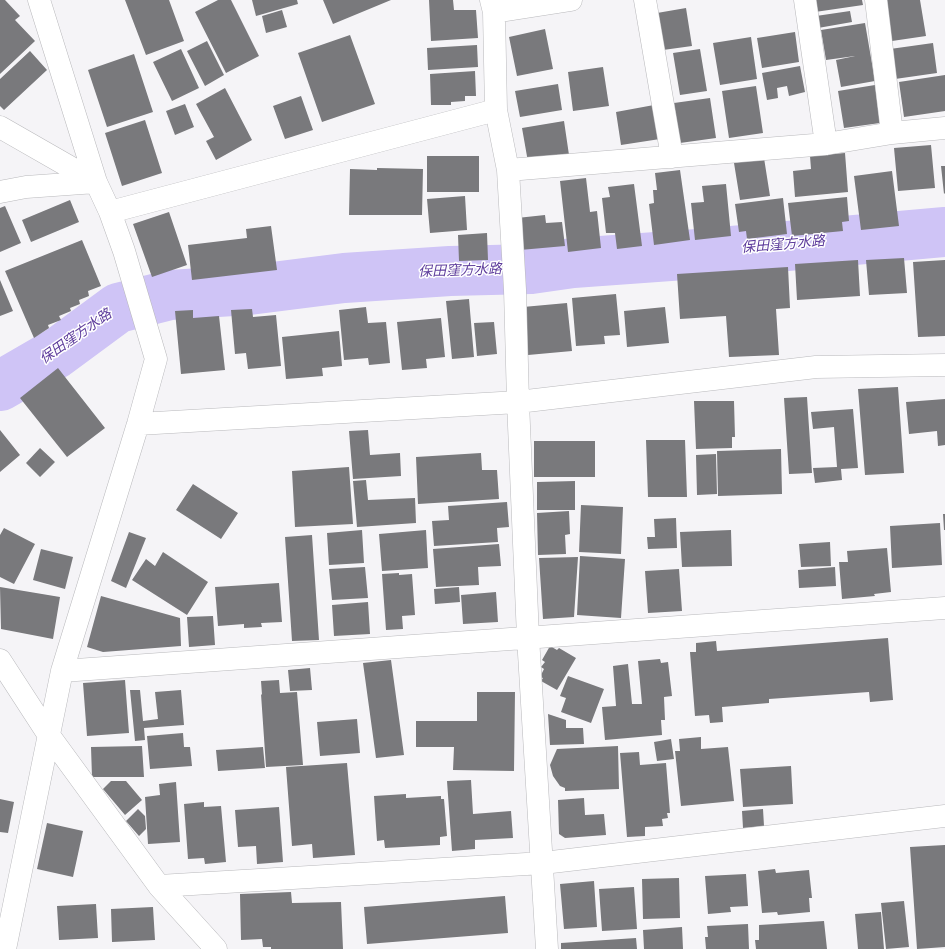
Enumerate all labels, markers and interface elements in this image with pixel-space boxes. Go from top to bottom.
water label: 保田窪方水路 [740,233,826,257]
water label: 保田窪方水路 [418,261,502,281]
water label: 保田窪方水路 [37,306,115,368]

